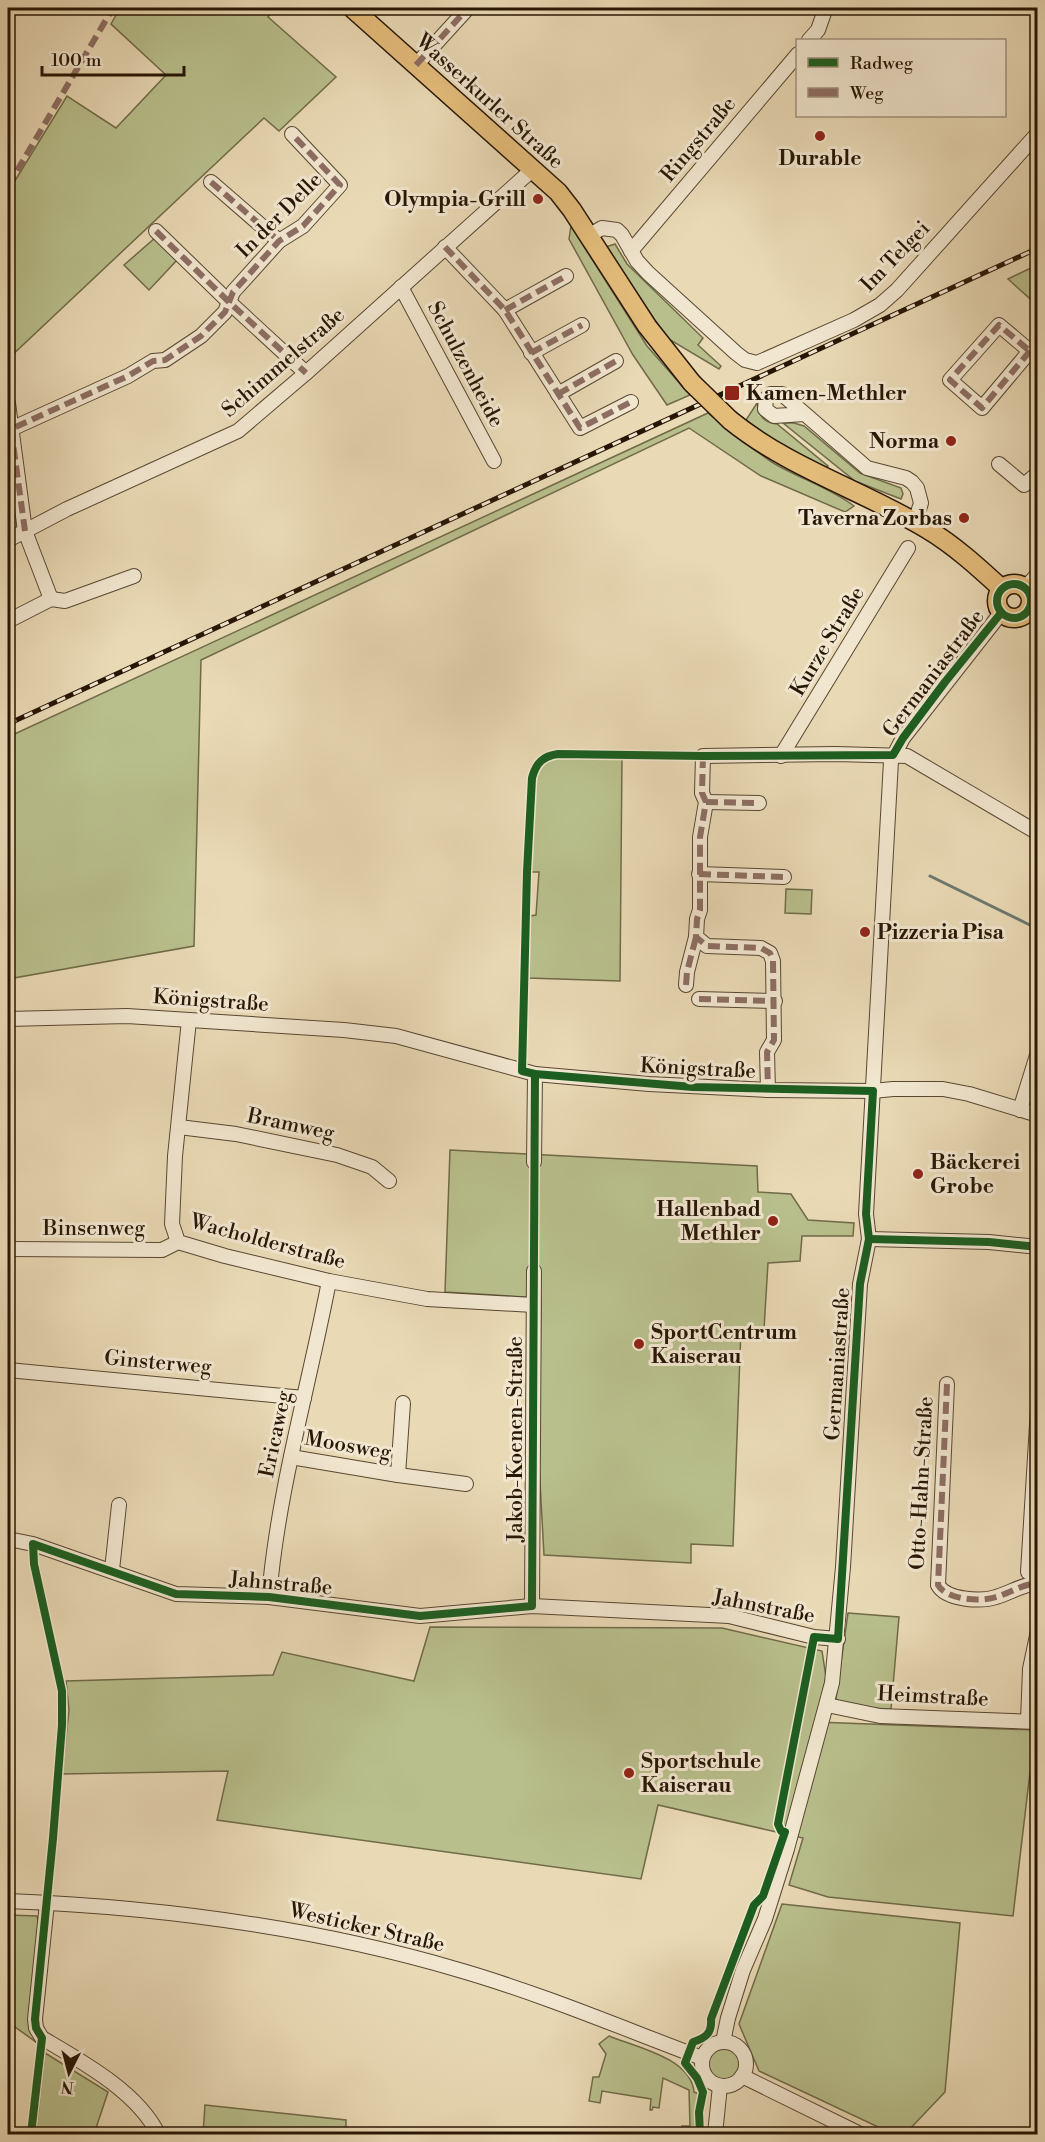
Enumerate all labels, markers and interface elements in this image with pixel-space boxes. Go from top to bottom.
street label: Wasserkurler Straße [409,28,569,175]
scale bar [42,39,184,77]
legend [796,39,1006,117]
text: 100 m [51,49,102,72]
text: Radweg [850,52,914,75]
text: Weg [849,82,884,105]
street label: Ringstraße [655,92,742,188]
marker: Durable [813,129,827,143]
place label: Durable [779,146,861,172]
street label: In der Delle [231,167,328,264]
place label: Olympia-Grill [384,187,526,213]
marker: Olympia-Grill [531,192,545,206]
street label: Im Telgei [856,216,936,298]
street label: Schulzenheide [421,297,509,432]
street label: Schimmelstraße [217,302,350,423]
place label: Kamen-Methler [746,381,907,407]
marker: Kamen-Methler [723,384,741,402]
place label: Norma [869,429,940,455]
marker: Norma [944,434,958,448]
place label: Taverna Zorbas [798,506,952,532]
marker: Taverna Zorbas [957,511,971,525]
street label: Kurze Straße [785,582,871,701]
street label: Germaniastraße [877,604,990,743]
place label: Pizzeria Pisa [877,920,1004,946]
marker: Pizzeria Pisa [858,925,872,939]
street label: Königstraße [152,984,270,1018]
street label: Königstraße [639,1053,757,1085]
street label: Bramweg [244,1103,337,1147]
place label: Bäckerei Grobe [930,1150,1021,1200]
marker: Bäckerei Grobe [911,1167,925,1181]
place label: Hallenbad Methler [656,1197,761,1247]
street label: Wacholderstraße [186,1208,348,1275]
marker: Hallenbad Methler [766,1214,780,1228]
street label: Binsenweg [42,1216,145,1242]
street label: Germaniastraße [820,1287,856,1442]
place label: SportCentrum Kaiserau [651,1320,797,1370]
street label: Jakob-Koenen-Straße [503,1336,529,1543]
marker: SportCentrum Kaiserau [632,1337,646,1351]
street label: Ginsterweg [103,1345,213,1381]
street label: Ericaweg [254,1388,298,1480]
street label: Otto-Hahn-Straße [904,1396,940,1571]
street label: Moosweg [302,1426,393,1466]
street label: Jahnstraße [227,1566,334,1601]
street label: Jahnstraße [710,1584,817,1630]
street label: Heimstraße [877,1681,989,1713]
place label: Sportschule Kaiserau [641,1749,761,1799]
marker: Sportschule Kaiserau [622,1766,636,1780]
street label: Westicker Straße [285,1897,447,1959]
north arrow [39,2043,99,2103]
text: N [60,2076,75,2098]

